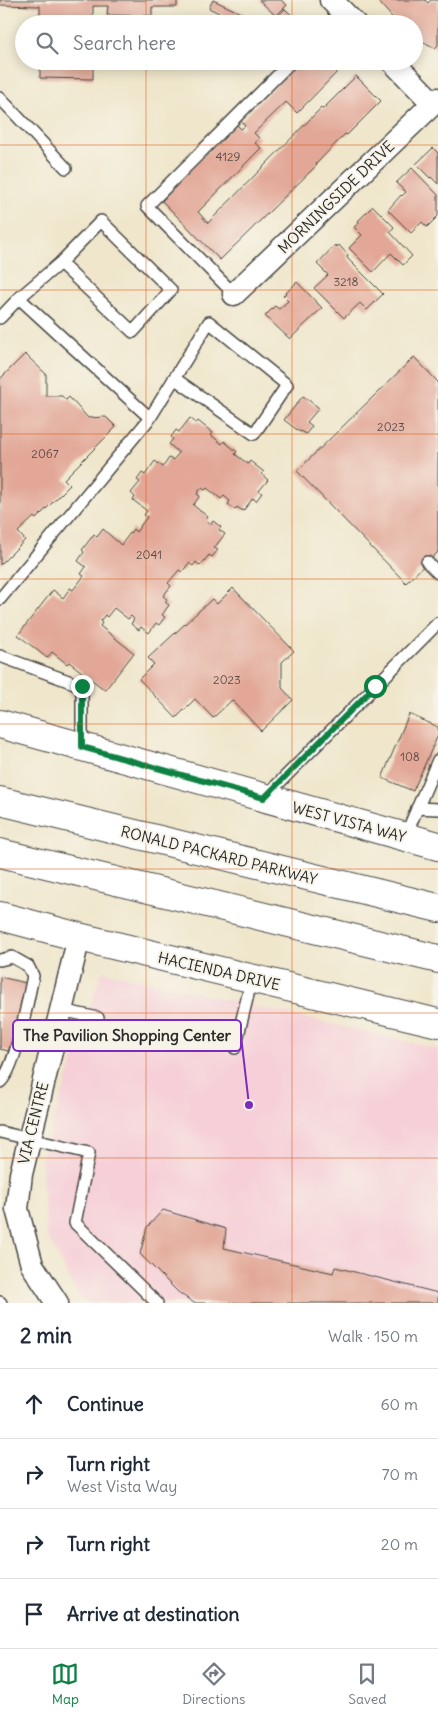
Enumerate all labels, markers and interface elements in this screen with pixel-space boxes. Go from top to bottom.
search box [15,15,423,70]
icon: search [33,29,61,57]
text: Search here [73,31,176,55]
street label: MORNINGSIDE DRIVE [274,136,398,257]
house number: 4129 [215,149,241,164]
house number: 3218 [333,274,359,289]
house number: 2023 [377,419,405,434]
house number: 2067 [31,446,59,461]
house number: 2041 [136,547,162,562]
house number: 2023 [213,672,241,687]
route end [71,675,94,698]
route start [364,675,387,698]
house number: 108 [400,749,420,764]
street label: WEST VISTA WAY [290,798,409,847]
street label: RONALD PACKARD PARKWAY [119,821,320,889]
street label: HACIENDA DRIVE [156,948,282,994]
callout: The Pavilion Shopping Center [13,1020,241,1051]
text: The Pavilion Shopping Center [23,1025,232,1046]
street label: VIA CENTRE [14,1080,52,1166]
text: 2 min [20,1322,72,1349]
text: Walk · 150 m [328,1326,418,1346]
icon: ahead [20,1390,48,1418]
text: Continue [67,1392,144,1416]
text: 60 m [380,1394,418,1414]
text: Turn right [67,1452,150,1476]
icon: right [20,1460,48,1488]
text: 70 m [382,1464,418,1484]
text: West Vista Way [67,1476,177,1496]
icon: right [20,1530,48,1558]
text: Turn right [67,1532,150,1556]
text: 20 m [381,1534,418,1554]
icon: arrive [20,1600,48,1628]
text: Arrive at destination [67,1602,240,1626]
tab: Map [51,1660,79,1708]
tab: Directions [182,1660,245,1708]
tab: Saved [348,1660,387,1708]

